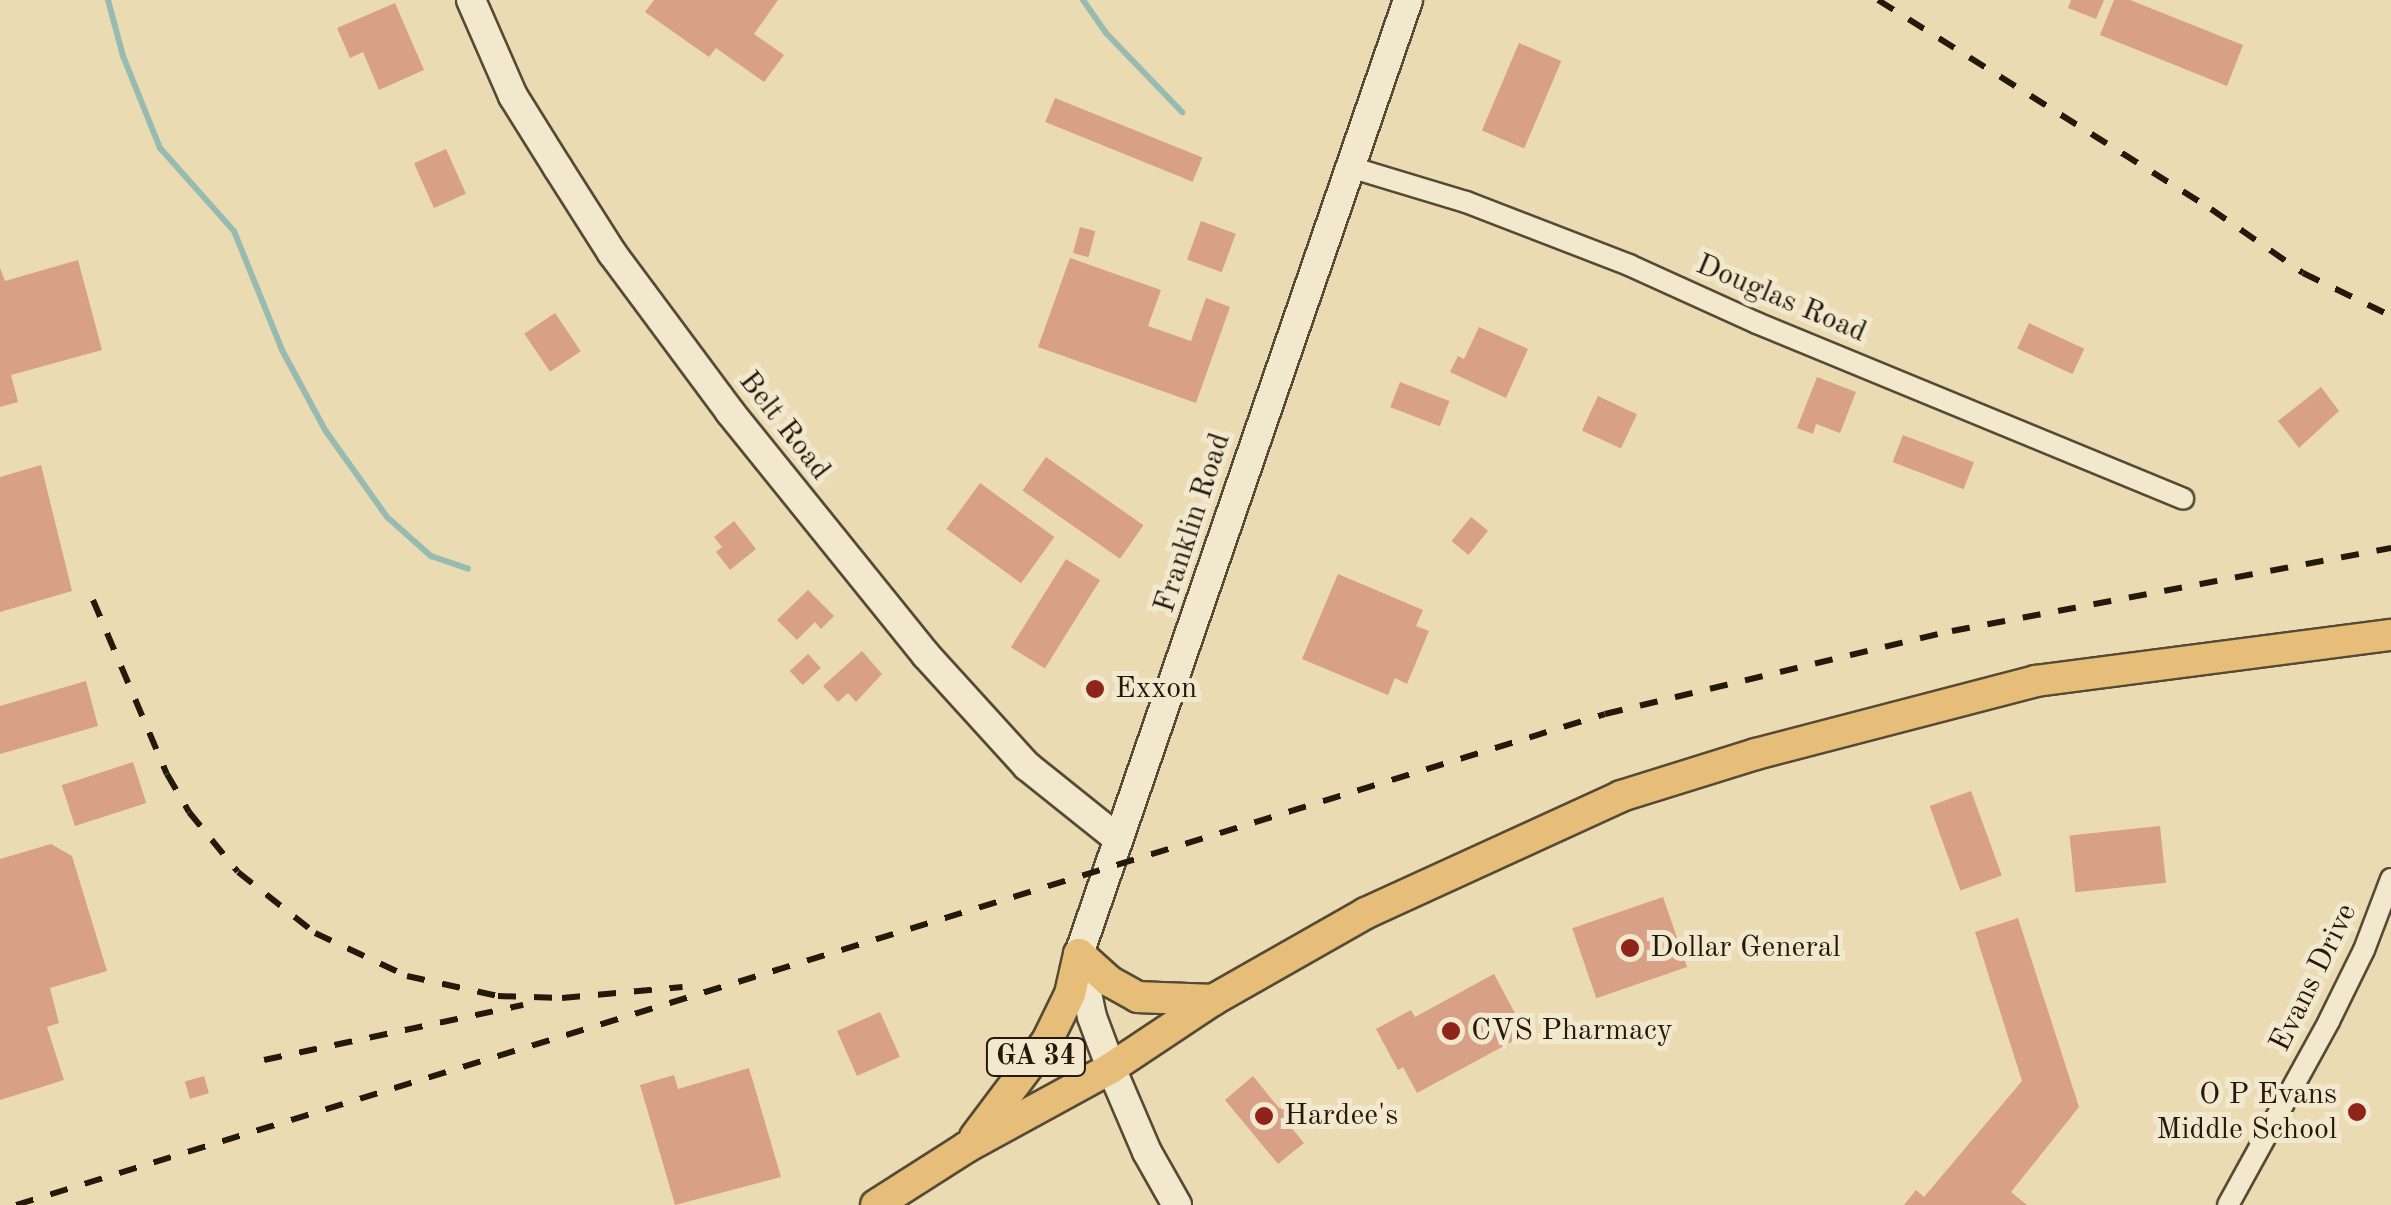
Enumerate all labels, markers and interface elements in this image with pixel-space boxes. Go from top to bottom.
street label: Douglas Road [1690,247,1872,351]
street label: Belt Road [730,364,838,488]
street label: Franklin Road [1147,429,1239,617]
place label: Exxon [1115,671,1197,707]
marker: Exxon [1084,678,1106,700]
street label: Evans Drive [2263,898,2365,1058]
place label: Dollar General [1650,930,1841,966]
marker: Dollar General [1619,937,1641,959]
place label: CVS Pharmacy [1471,1013,1673,1049]
marker: CVS Pharmacy [1440,1020,1462,1042]
road number: GA 34 [984,1034,1088,1080]
place label: O P Evans Middle School [2156,1077,2337,1148]
place label: Hardee's [1284,1098,1398,1134]
marker: O P Evans Middle School [2346,1101,2368,1123]
marker: Hardee's [1253,1105,1275,1127]

